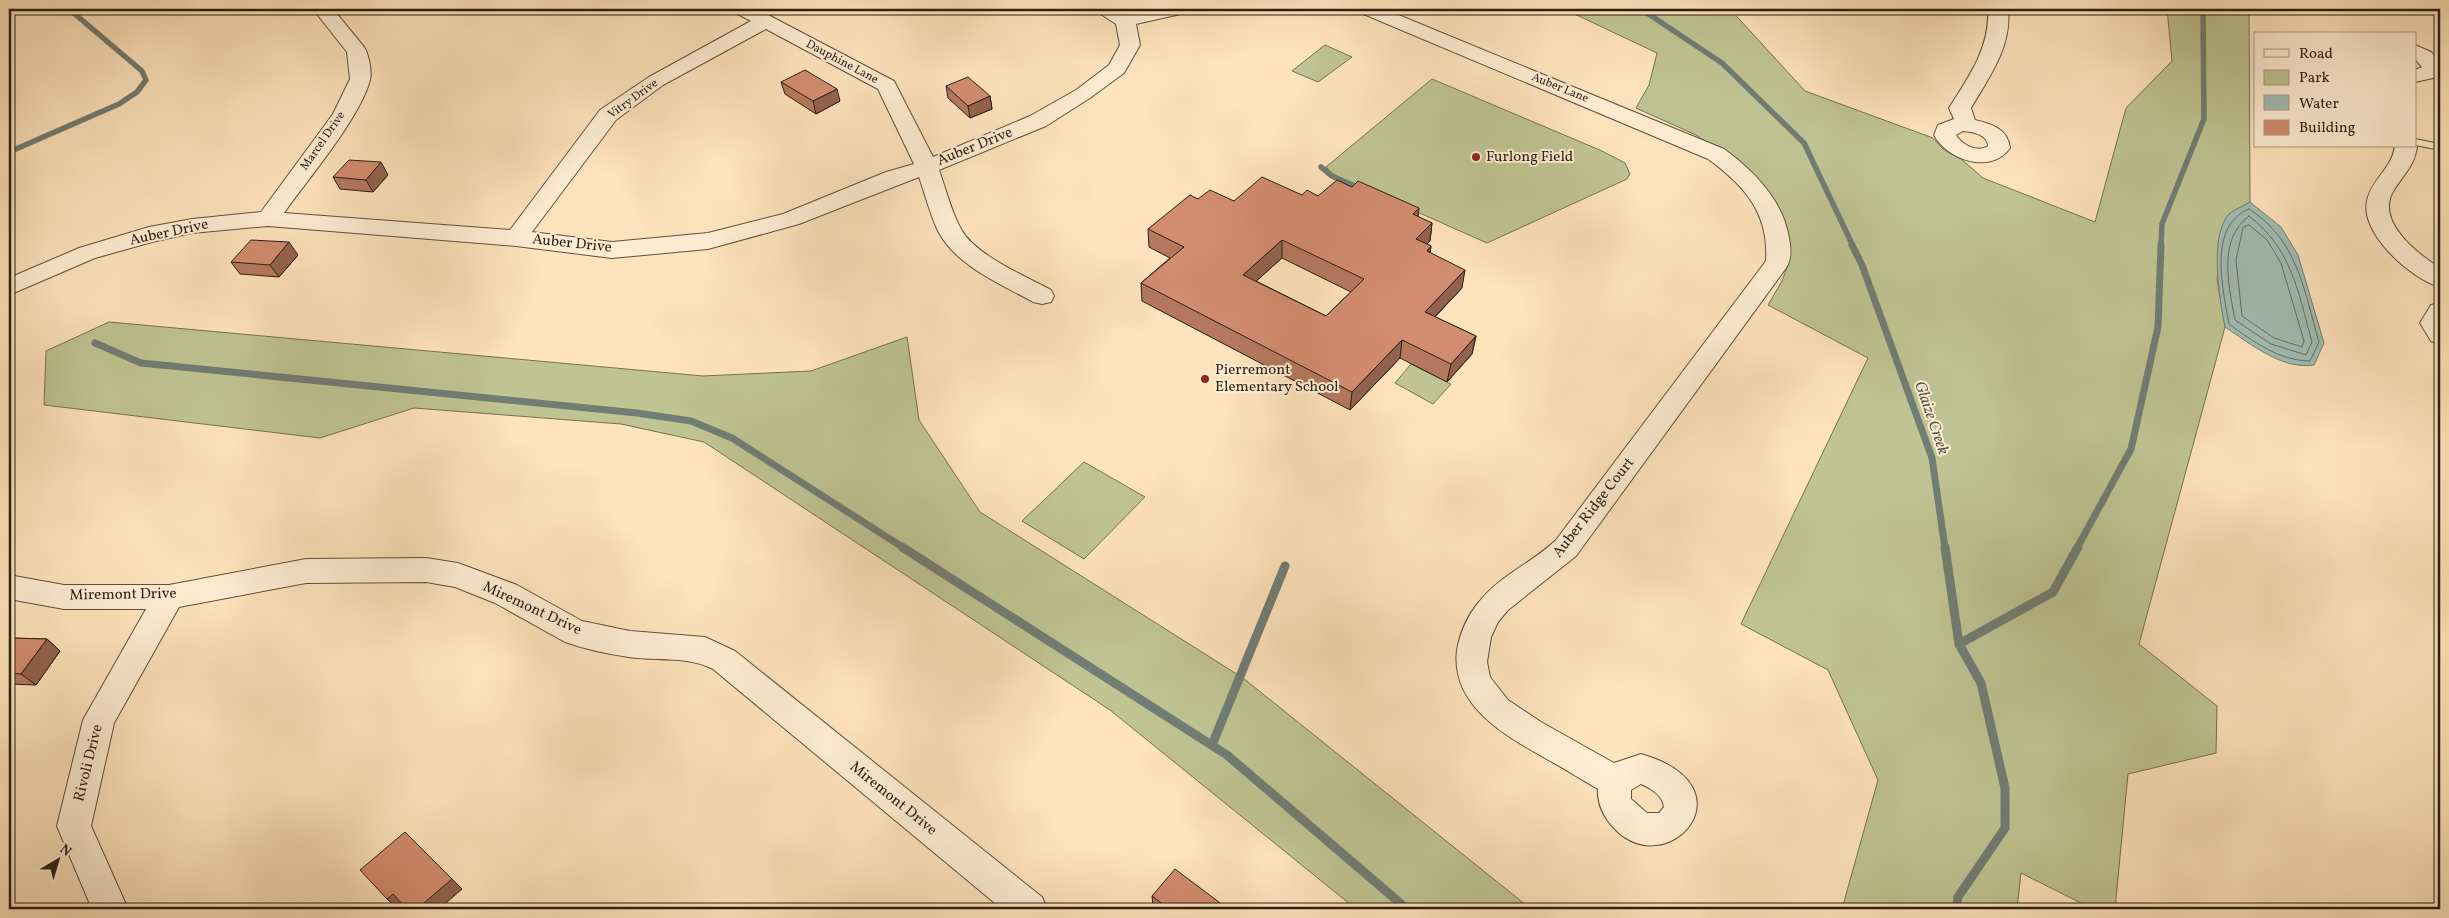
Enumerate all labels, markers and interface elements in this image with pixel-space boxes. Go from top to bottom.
legend [2254,32,2416,148]
street label: Dauphine Lane [803,36,881,88]
text: Road [2299,44,2333,65]
text: Park [2299,68,2330,89]
street label: Auber Lane [1529,69,1591,107]
street label: Vitry Drive [605,75,662,123]
text: Water [2299,94,2339,115]
street label: Marcel Drive [297,108,349,174]
text: Building [2299,118,2356,139]
street label: Auber Drive [934,122,1016,172]
place label: Furlong Field [1486,147,1573,168]
marker: Furlong Field [1470,151,1482,163]
street label: Auber Drive [128,214,210,252]
street label: Auber Drive [531,229,613,259]
place label: Pierremont Elementary School [1215,360,1338,398]
marker: Pierremont Elementary School [1199,373,1211,385]
water label: Glaize Creek [1908,378,1954,458]
street label: Auber Ridge Court [1548,453,1640,563]
street label: Miremont Drive [479,577,585,641]
street label: Miremont Drive [69,584,177,606]
street label: Rivoli Drive [69,722,109,804]
street label: Miremont Drive [845,757,941,841]
north arrow [32,836,82,886]
text: N [55,840,75,862]

